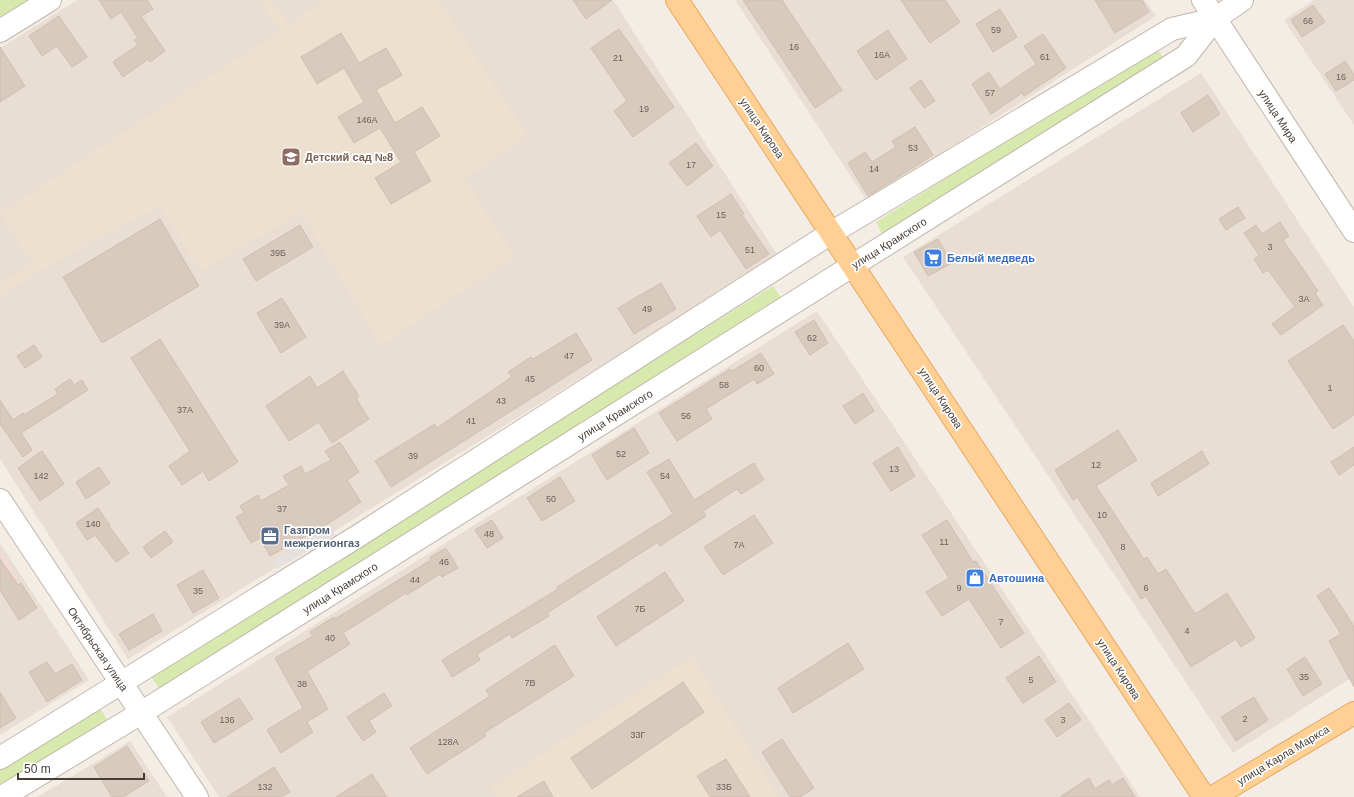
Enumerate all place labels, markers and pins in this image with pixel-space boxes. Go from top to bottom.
school or university icon: Детский сад №8 [280,146,302,168]
place label: Детский сад №8 [305,151,393,163]
supermarket icon: Белый медведь [922,247,944,269]
place label: Белый медведь [947,252,1035,264]
place label: Газпром межрегионгаз [284,524,360,549]
office icon: Газпром межрегионгаз [259,525,281,547]
shop icon: Автошина [964,567,986,589]
place label: Автошина [989,572,1045,584]

